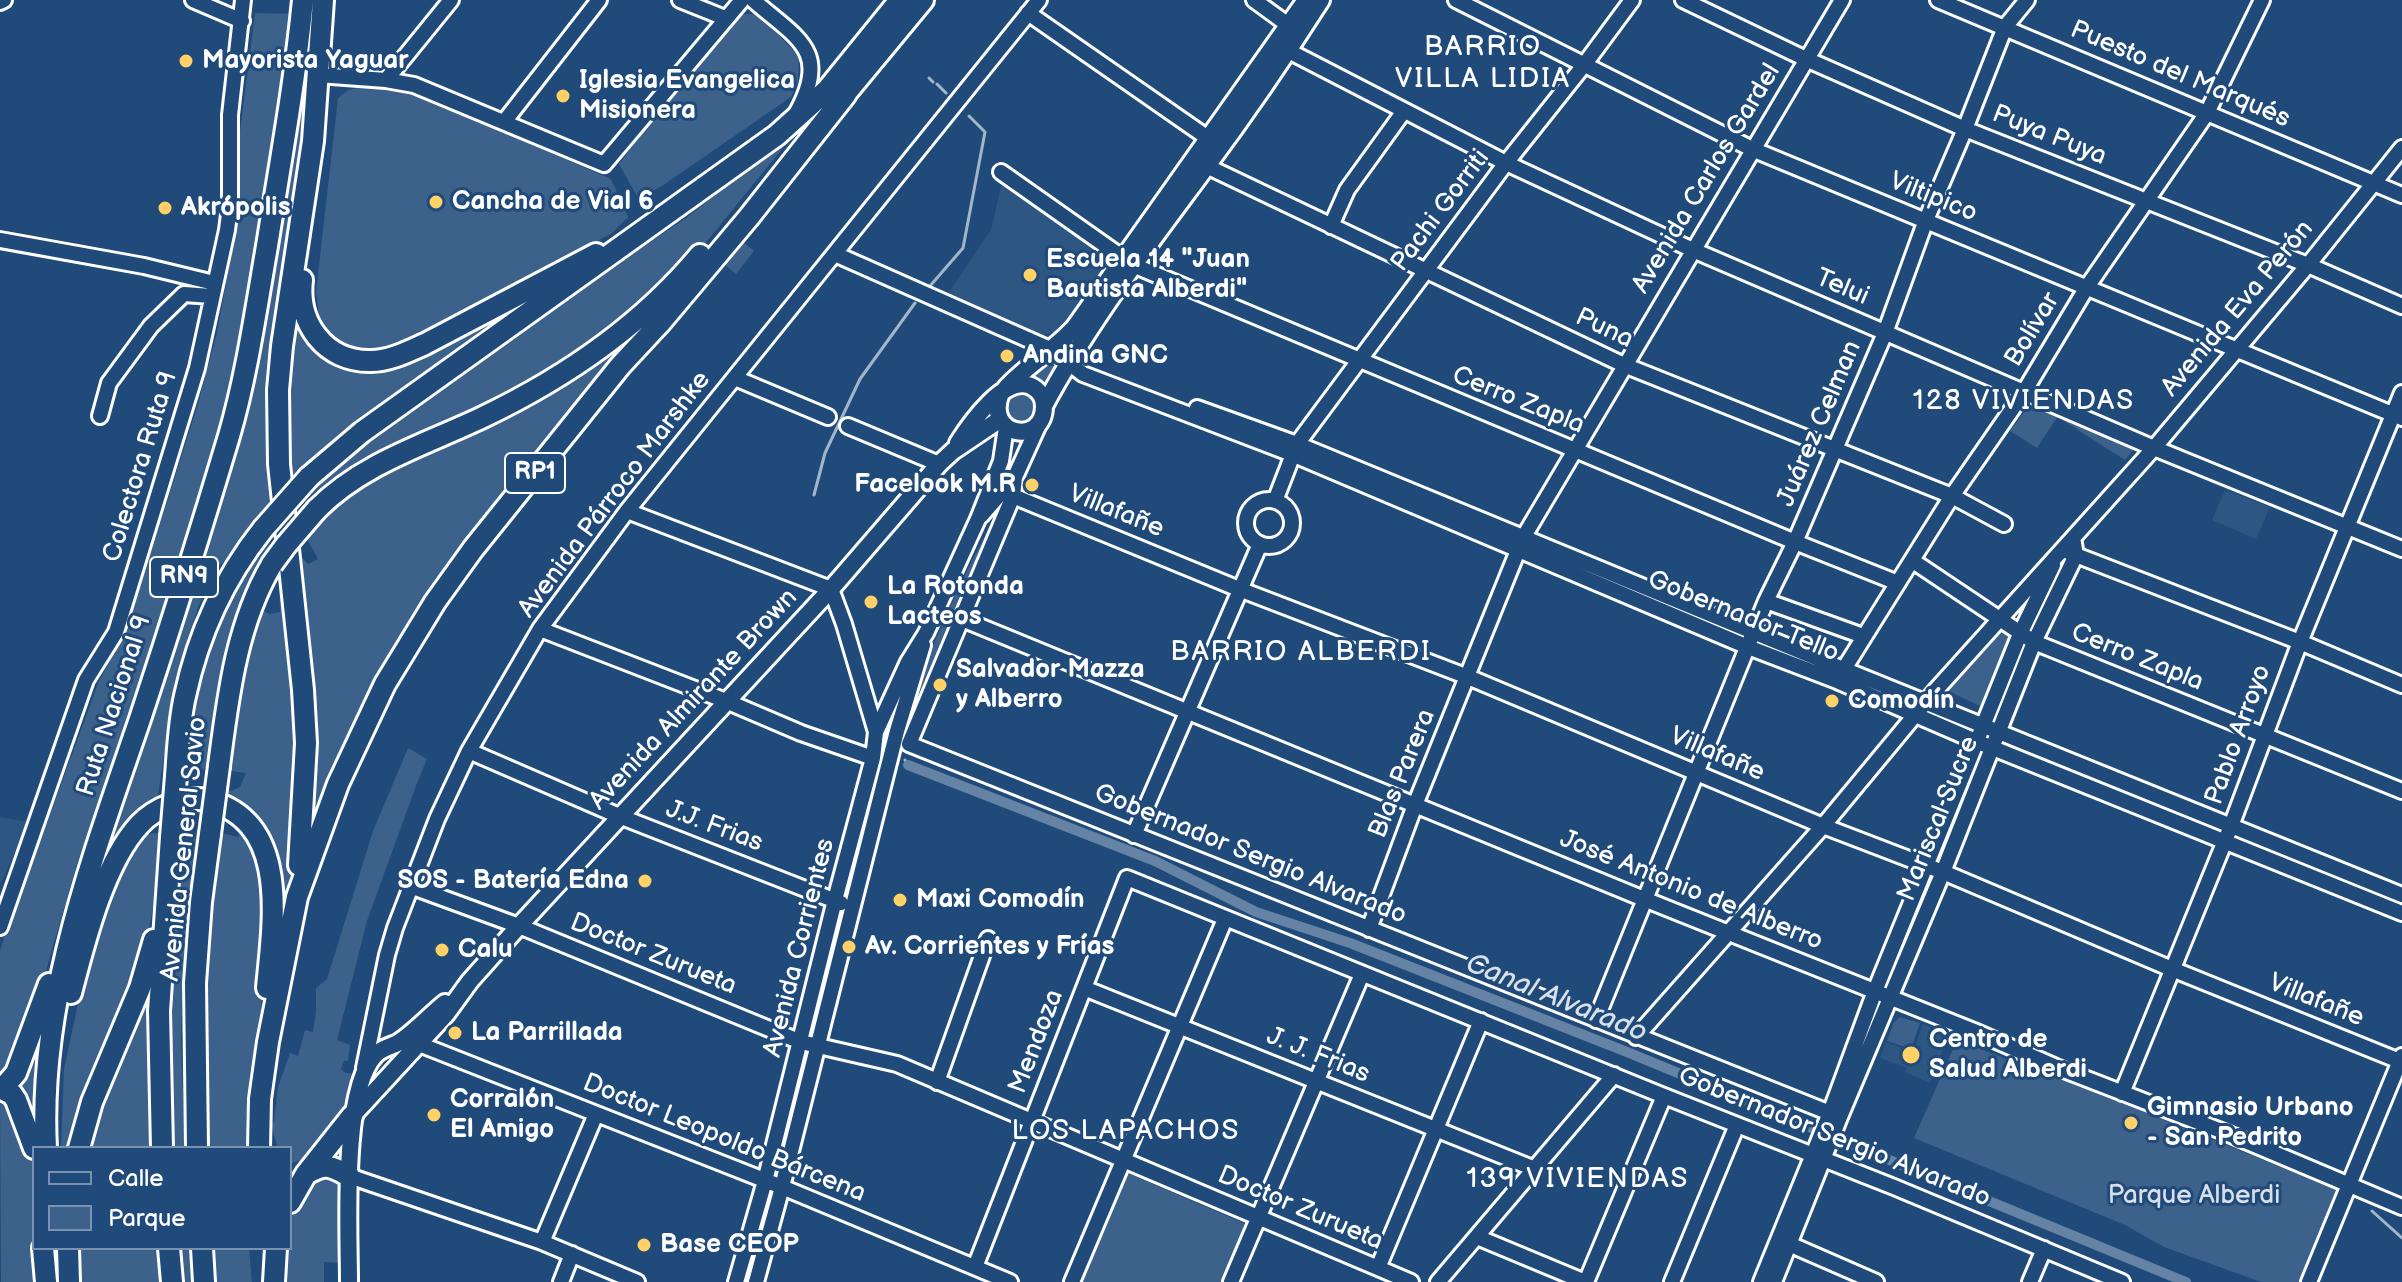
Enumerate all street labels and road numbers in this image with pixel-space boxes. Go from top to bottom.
street label: Puesto del Marqués [2066,15,2294,135]
street label: Avenida Carlos Gardel [1626,59,1788,299]
street label: Puya Puya [1987,99,2111,173]
street label: Pachi Gorriti [1385,144,1497,278]
street label: Viltipico [1885,166,1981,230]
street label: Avenida Eva Perón [2155,215,2321,403]
street label: Telui [1811,263,1873,313]
street label: Bolívar [1999,287,2067,373]
street label: Puna [1570,302,1638,356]
street label: Juárez Celman [1771,336,1869,512]
street label: Cerro Zapla [1447,360,1589,442]
street label: Avenida Párroco Marshke [512,366,718,624]
street label: Colectora Ruta 9 [97,368,185,566]
road number: RP1 [505,453,565,493]
street label: Villafañe [1064,479,1168,545]
road number: RN9 [150,557,218,597]
street label: Gobernador Tello [1643,564,1843,670]
street label: Avenida Almirante Brown [583,583,805,817]
street label: Ruta Nacional 9 [71,612,159,800]
street label: Cerro Zapla [2066,617,2208,699]
street label: Pablo Arroyo [2199,661,2279,809]
street label: Blas Parera [1363,705,1443,843]
street label: Avenida General Savio [156,715,214,983]
street label: Villafañe [1665,721,1769,789]
street label: Mariscal Sucre [1892,732,1986,906]
street label: Gobernador Sergio Alvarado [1089,778,1411,932]
street label: J.J. Frias [661,794,767,860]
street label: José Antonio de Alberro [1555,824,1827,958]
street label: Avenida Corrientes [758,836,842,1060]
street label: Doctor Zurueta [565,907,741,1003]
street label: Villafañe [2264,968,2368,1034]
street label: Mendoza [1003,986,1071,1098]
street label: J. J. Frias [1262,1021,1374,1091]
street label: Gobernador Sergio Alvarado [1673,1061,1995,1215]
street label: Doctor Leopoldo Bárcena [578,1068,870,1210]
street label: Doctor Zurueta [1213,1160,1387,1258]

